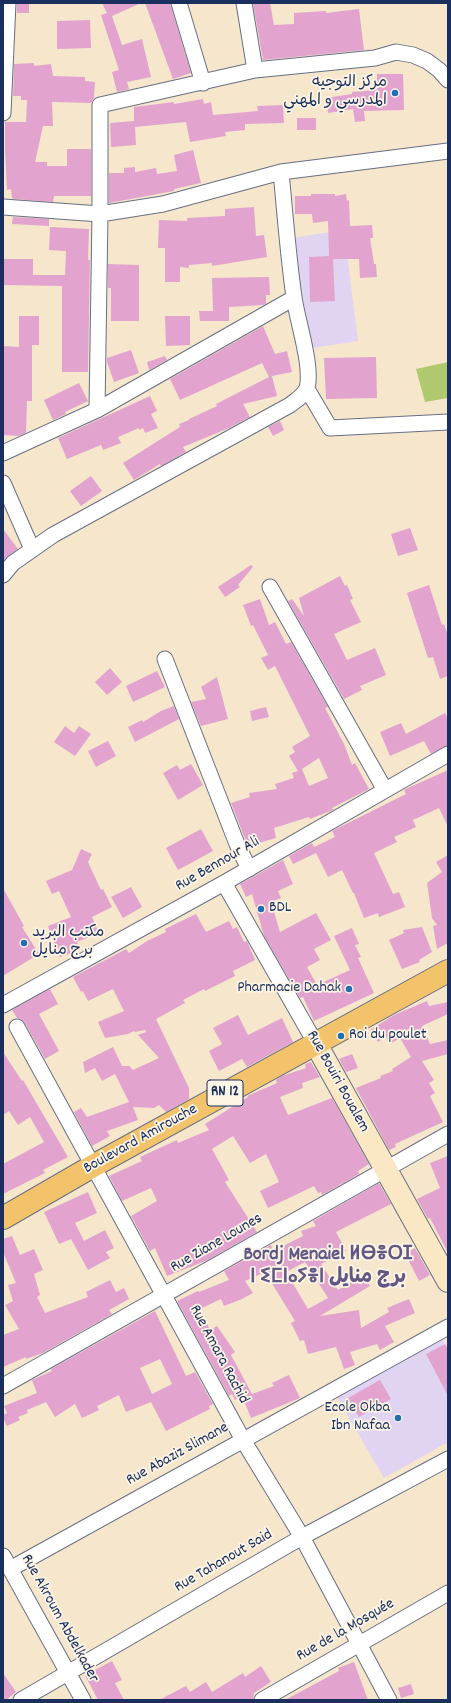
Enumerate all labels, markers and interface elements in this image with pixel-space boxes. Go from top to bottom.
place label: مركز التوجيه المدرسي و المهني [283,74,387,112]
marker: مركز التوجيه المدرسي و المهني [390,88,400,98]
street label: Rue Bennour Ali [173,833,263,897]
place label: BDL [269,899,291,919]
marker: BDL [256,904,266,914]
place label: مكتب البريد برج منايل [32,924,104,962]
marker: مكتب البريد برج منايل [19,938,29,948]
place label: Pharmacie Dahak [237,979,341,999]
marker: Pharmacie Dahak [344,984,354,994]
place label: Roi du poulet [349,1026,427,1046]
street label: Rue Bouiri Boualem [301,1028,373,1136]
marker: Roi du poulet [336,1031,346,1041]
road number: RN 12 [207,1080,243,1106]
street label: Boulevard Amirouche [81,1101,201,1179]
street label: Rue Ziane Lounes [168,1210,266,1278]
district label: Bordj Menaiel ⵍⴱⴻⵔⵊ ⵏ ⵉⵎⵏⴰⵢⴻⵏ برج منايل [243,1244,413,1291]
street label: Rue Amara Rachid [184,1302,252,1408]
place label: Ecole Okba Ibn Nafaa [324,1399,390,1437]
marker: Ecole Okba Ibn Nafaa [393,1413,403,1423]
street label: Rue Abaziz Slimane [123,1419,233,1491]
street label: Rue Tahanout Said [172,1526,276,1598]
street label: Rue Akroum Abdelkader [16,1551,102,1687]
street label: Rue de la Mosquée [294,1595,398,1667]

